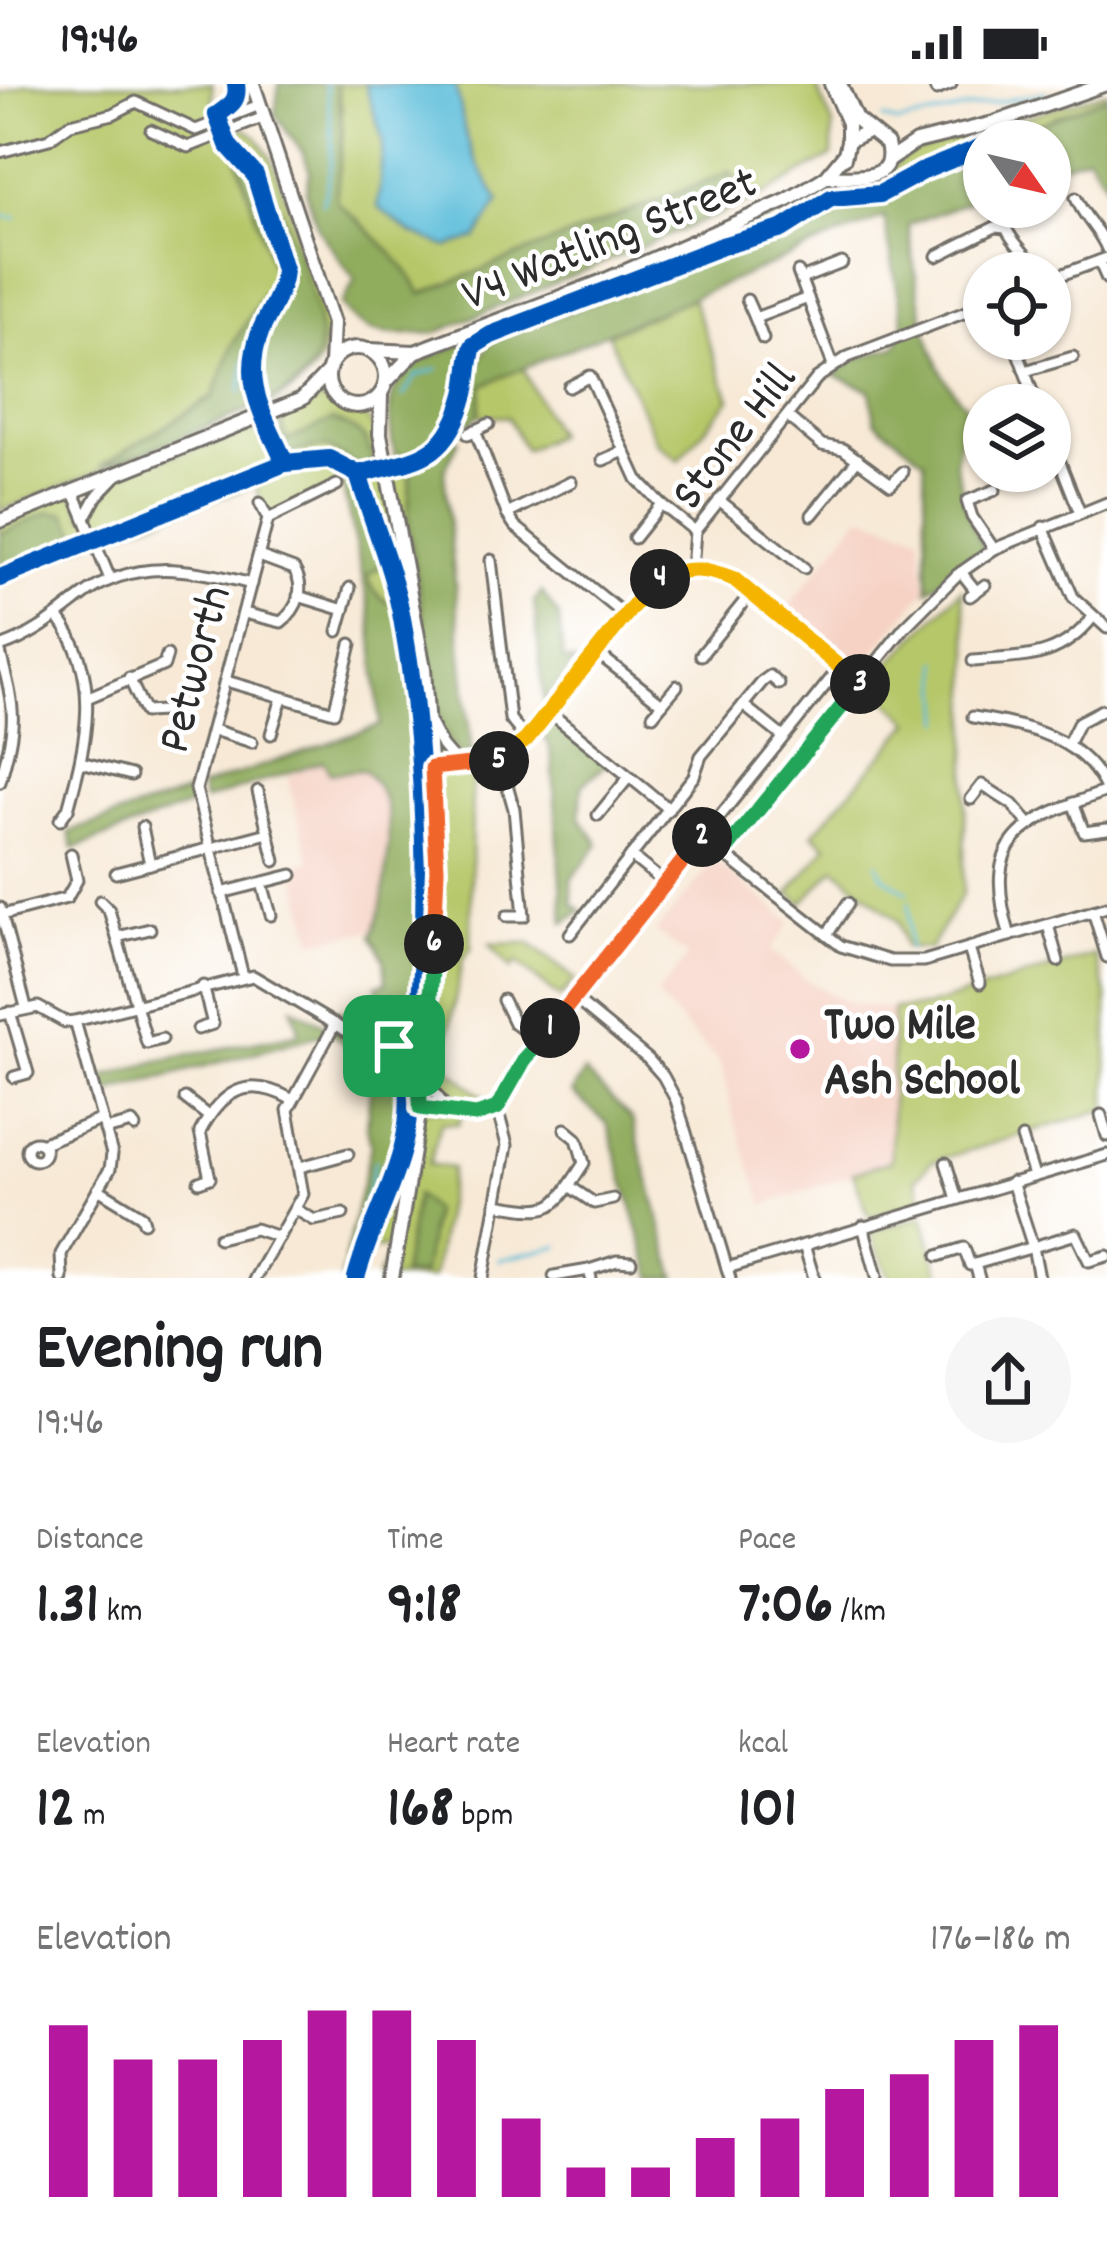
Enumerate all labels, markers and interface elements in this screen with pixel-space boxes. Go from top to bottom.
text: 19:46 [60,10,139,74]
north arrow [963,120,1071,228]
map controls [963,120,1071,492]
street label: V4 Watling Street [453,151,769,333]
button: locate [963,252,1071,360]
street label: Stone Hill [657,350,817,527]
button: layers [963,384,1071,492]
pin: 4 [630,549,690,609]
text: 4 [653,555,667,602]
street label: Petworth [143,579,254,761]
pin: 3 [830,654,890,714]
text: 3 [853,660,867,707]
pin: 5 [469,731,529,791]
text: 5 [491,737,507,784]
pin: 2 [672,807,732,867]
text: 2 [695,813,709,860]
pin: 6 [404,914,464,974]
text: 6 [426,920,442,967]
place label: Two Mile Ash School [824,994,1021,1118]
pin [343,995,445,1097]
pin: 1 [520,998,580,1058]
text: 1 [546,1004,554,1051]
icon: arrive [361,1013,427,1079]
marker: Two Mile Ash School [787,1036,813,1062]
text: Evening run [36,1306,323,1400]
button: share [945,1317,1071,1443]
text: 19:46 [36,1398,104,1453]
text: Distance [36,1518,144,1565]
text: Time [387,1518,443,1565]
text: Pace [738,1518,796,1565]
text: 1.31 [36,1565,99,1651]
text: 9:18 [387,1565,462,1651]
text: 7:06 [738,1565,833,1651]
text: km [99,1590,143,1637]
text: /km [833,1590,886,1637]
text: Elevation [36,1722,151,1769]
text: Heart rate [387,1722,520,1769]
text: kcal [738,1722,788,1769]
text: 12 [36,1769,75,1855]
text: 168 [387,1769,454,1855]
text: 101 [738,1769,797,1855]
text: m [75,1794,106,1841]
text: bpm [454,1794,513,1841]
text: Elevation [36,1914,172,1969]
text: 176–186 m [930,1914,1071,1969]

